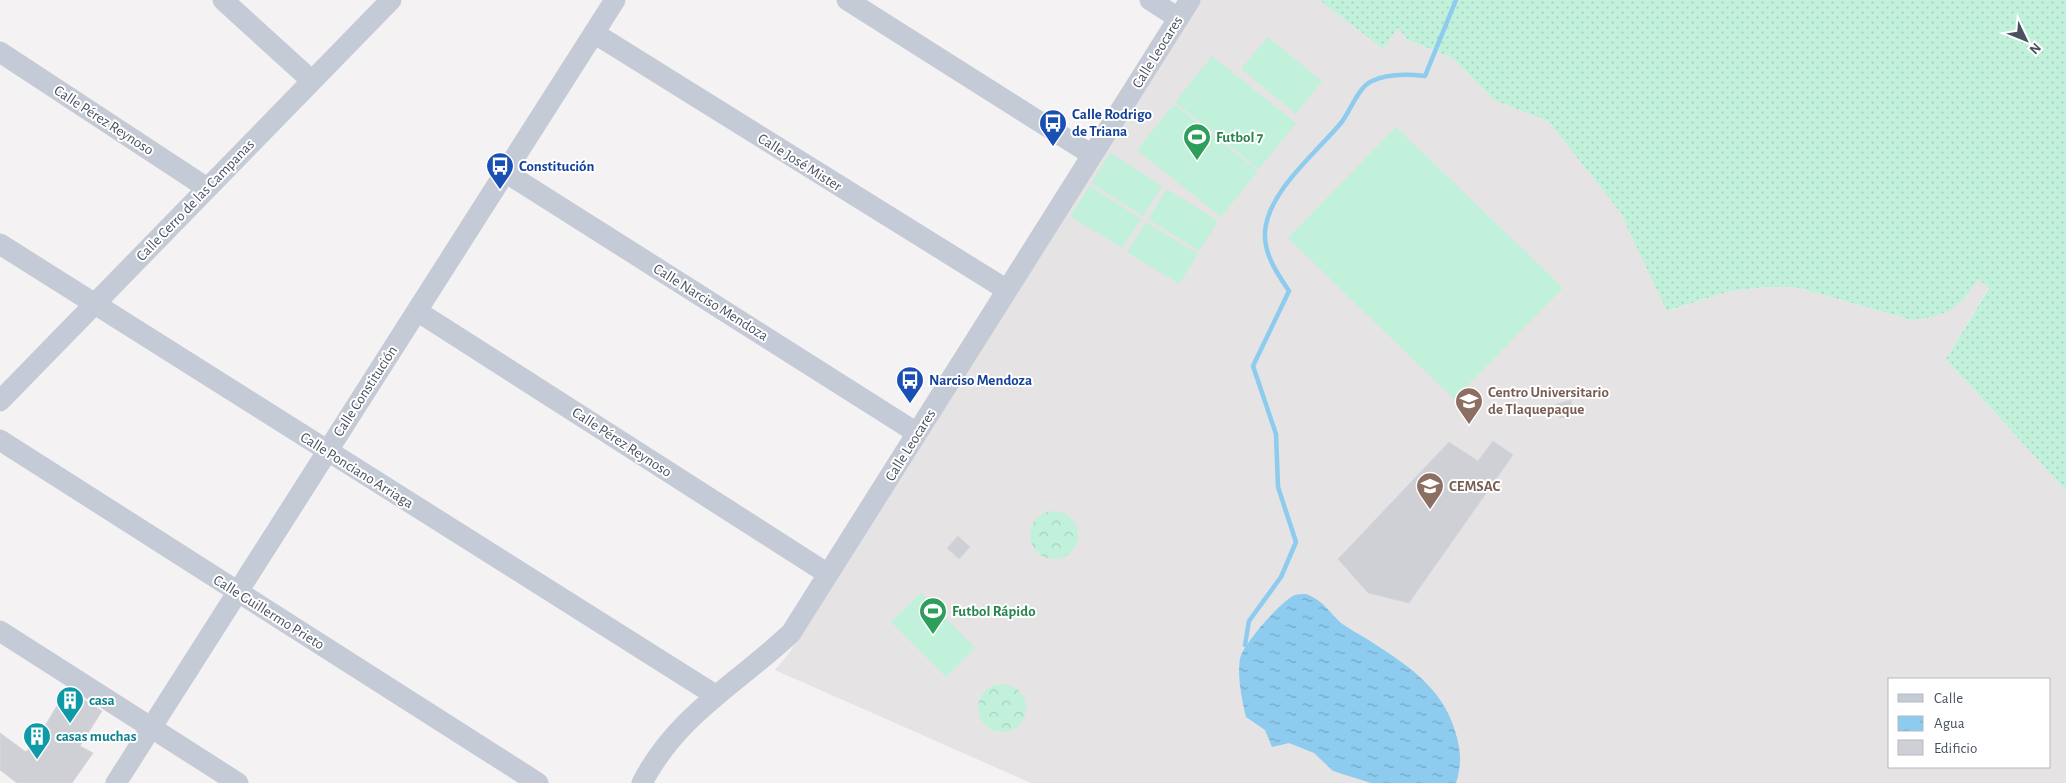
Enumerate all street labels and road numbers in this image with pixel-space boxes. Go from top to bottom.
street label: Calle Leocares [1129,14,1185,91]
street label: Calle Pérez Reynoso [51,83,156,158]
street label: Calle José Mister [755,131,844,194]
street label: Calle Cerro de las Campanas [134,137,257,264]
street label: Calle Narciso Mendoza [651,261,771,344]
street label: Calle Constitución [331,343,400,439]
street label: Calle Pérez Reynoso [569,405,674,480]
street label: Calle Leocares [882,407,938,484]
street label: Calle Ponciano Arriaga [298,430,416,511]
street label: Calle Guillermo Prieto [211,572,327,653]

